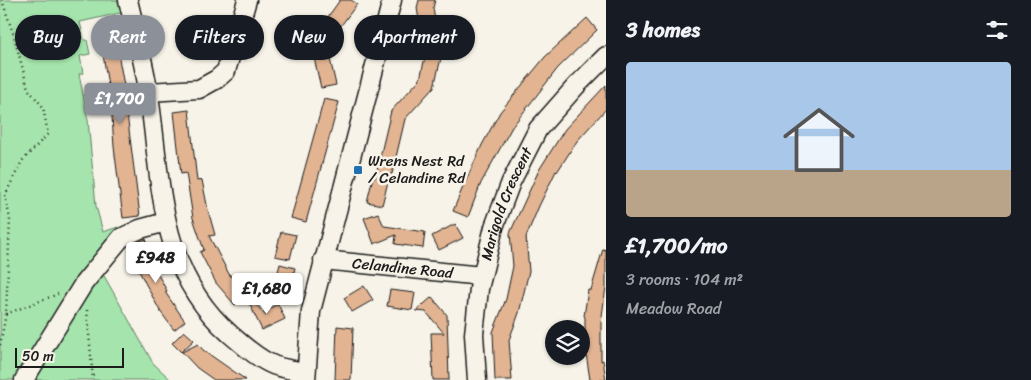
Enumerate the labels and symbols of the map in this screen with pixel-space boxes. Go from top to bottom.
pin: £1,700 [79,82,161,125]
street label: Marigold Crescent [473,142,540,263]
place label: Wrens Nest Rd / Celandine Rd [368,148,466,191]
marker: Wrens Nest Rd / Celandine Rd [352,164,364,176]
pin: £948 [126,242,186,284]
street label: Celandine Road [351,250,455,286]
pin: £1,680 [226,272,308,315]
scale bar [15,345,124,368]

